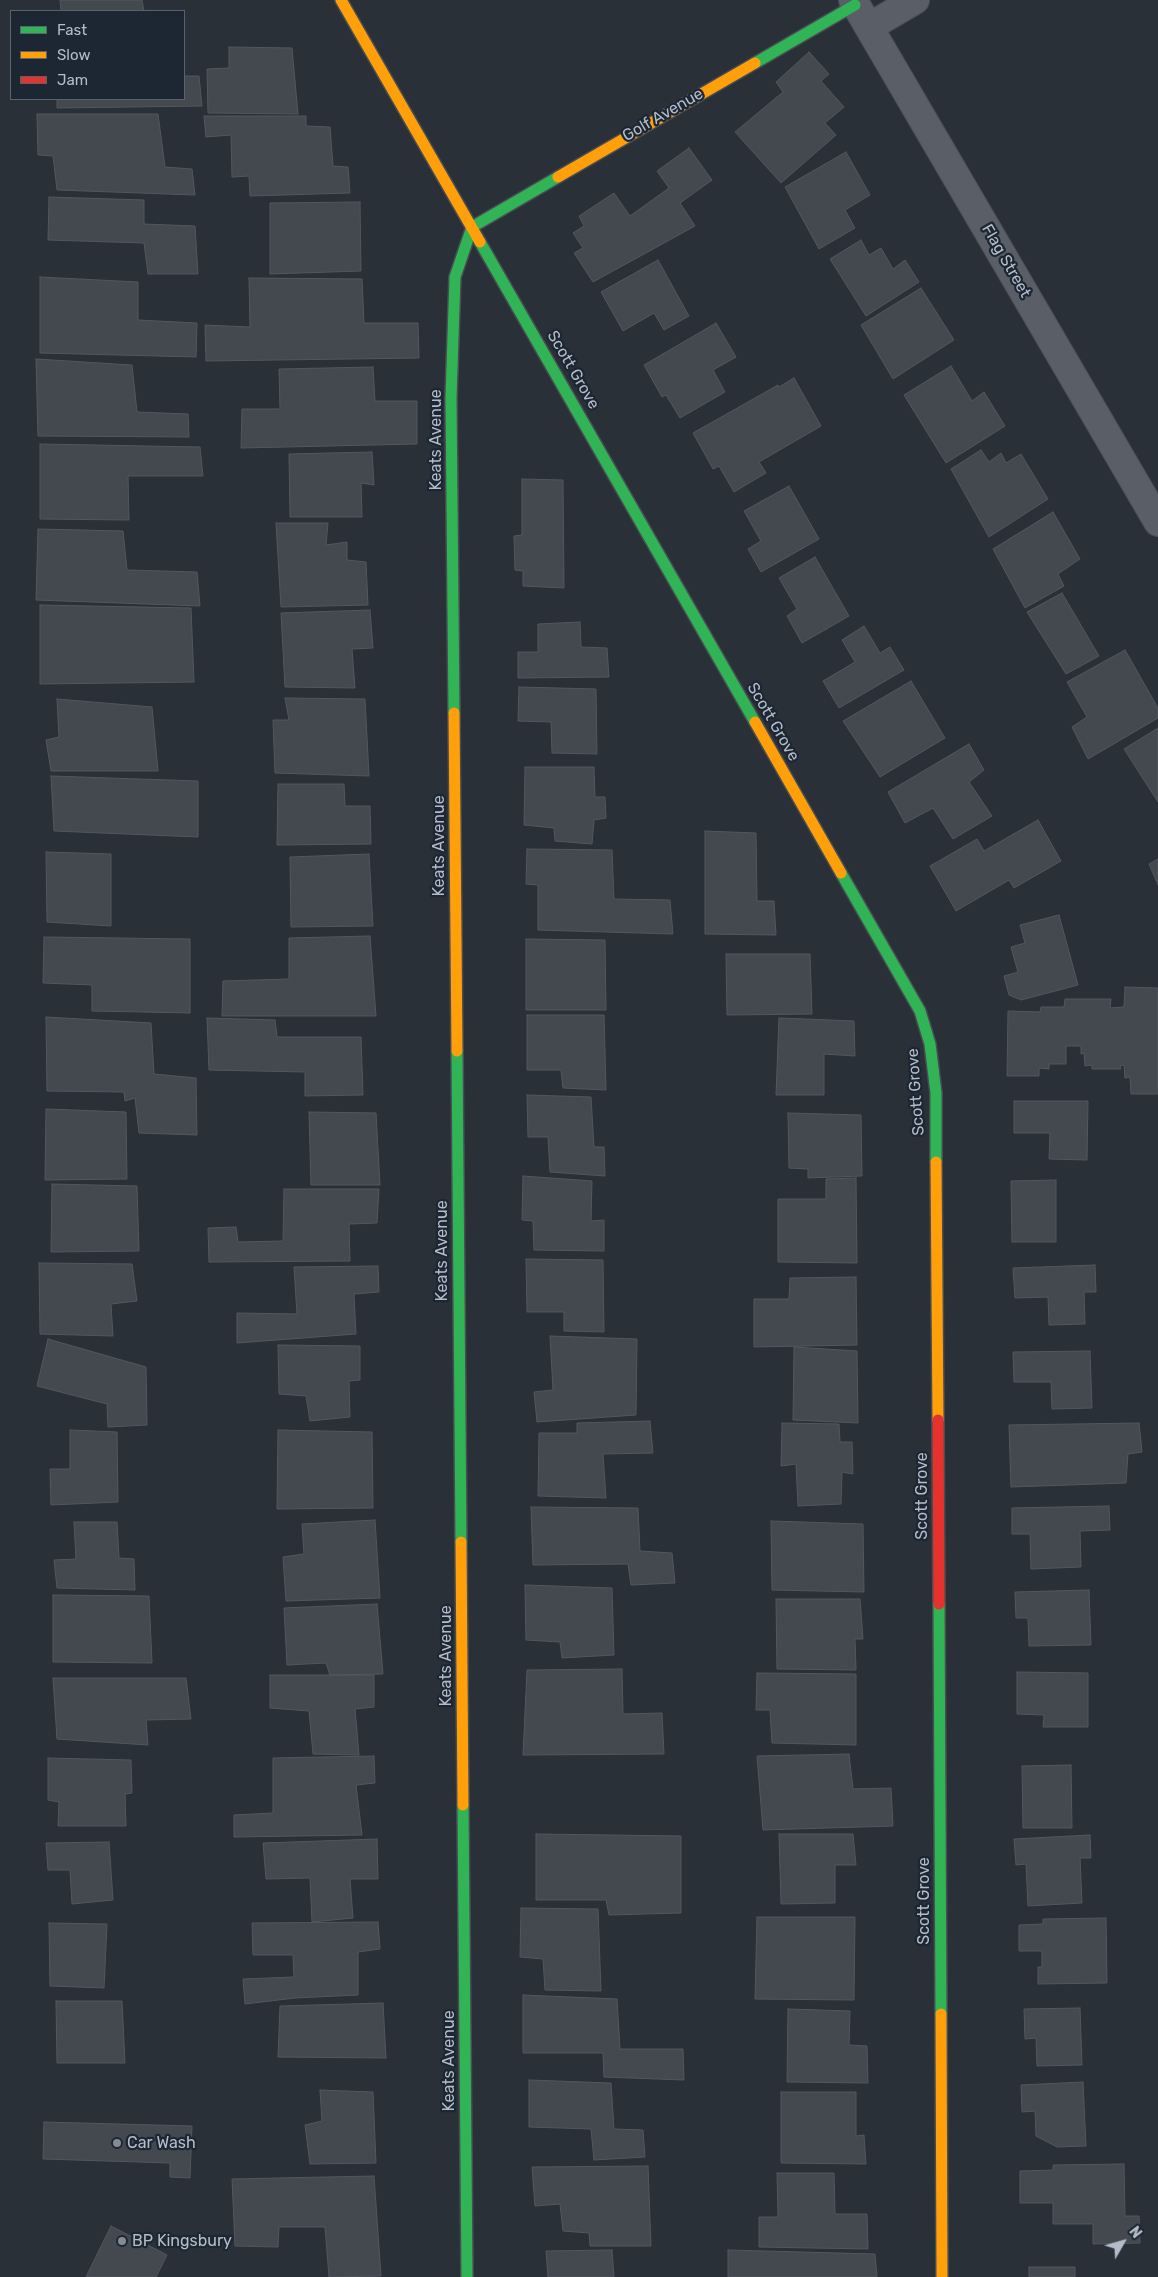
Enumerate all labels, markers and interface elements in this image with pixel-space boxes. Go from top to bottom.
legend [10,10,185,100]
text: Fast [57,21,87,39]
text: Slow [57,46,90,64]
text: Jam [57,71,88,89]
street label: Golf Avenue [619,84,707,146]
street label: Flag Street [977,221,1035,301]
street label: Scott Grove [543,327,603,413]
street label: Keats Avenue [426,389,446,491]
street label: Scott Grove [743,679,803,765]
street label: Keats Avenue [429,795,449,897]
street label: Scott Grove [903,1048,929,1136]
street label: Keats Avenue [432,1200,452,1302]
street label: Scott Grove [912,1452,932,1540]
street label: Keats Avenue [436,1605,456,1707]
street label: Scott Grove [914,1857,934,1945]
street label: Keats Avenue [439,2010,459,2112]
place label: Car Wash [127,2133,196,2153]
marker: Car Wash [111,2137,123,2149]
north arrow [1098,2217,1148,2267]
text: N [1125,2223,1145,2242]
place label: BP Kingsbury [132,2231,232,2251]
marker: BP Kingsbury [116,2235,128,2247]

